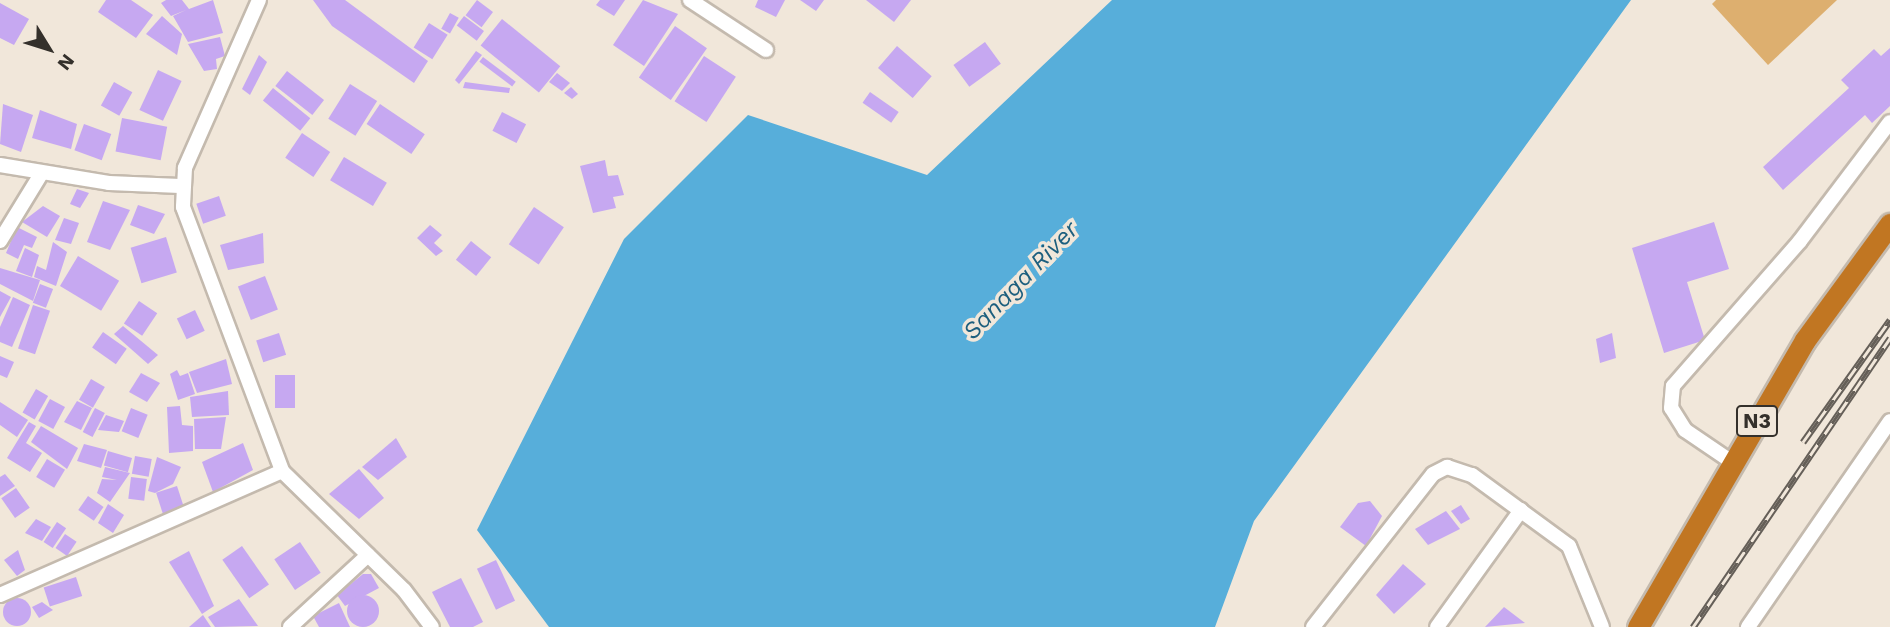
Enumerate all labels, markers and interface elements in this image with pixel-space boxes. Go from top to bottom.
north arrow [14,14,84,84]
text: N [53,50,79,75]
water label: Sanaga River [957,216,1085,346]
road number: N3 [1734,404,1780,438]

